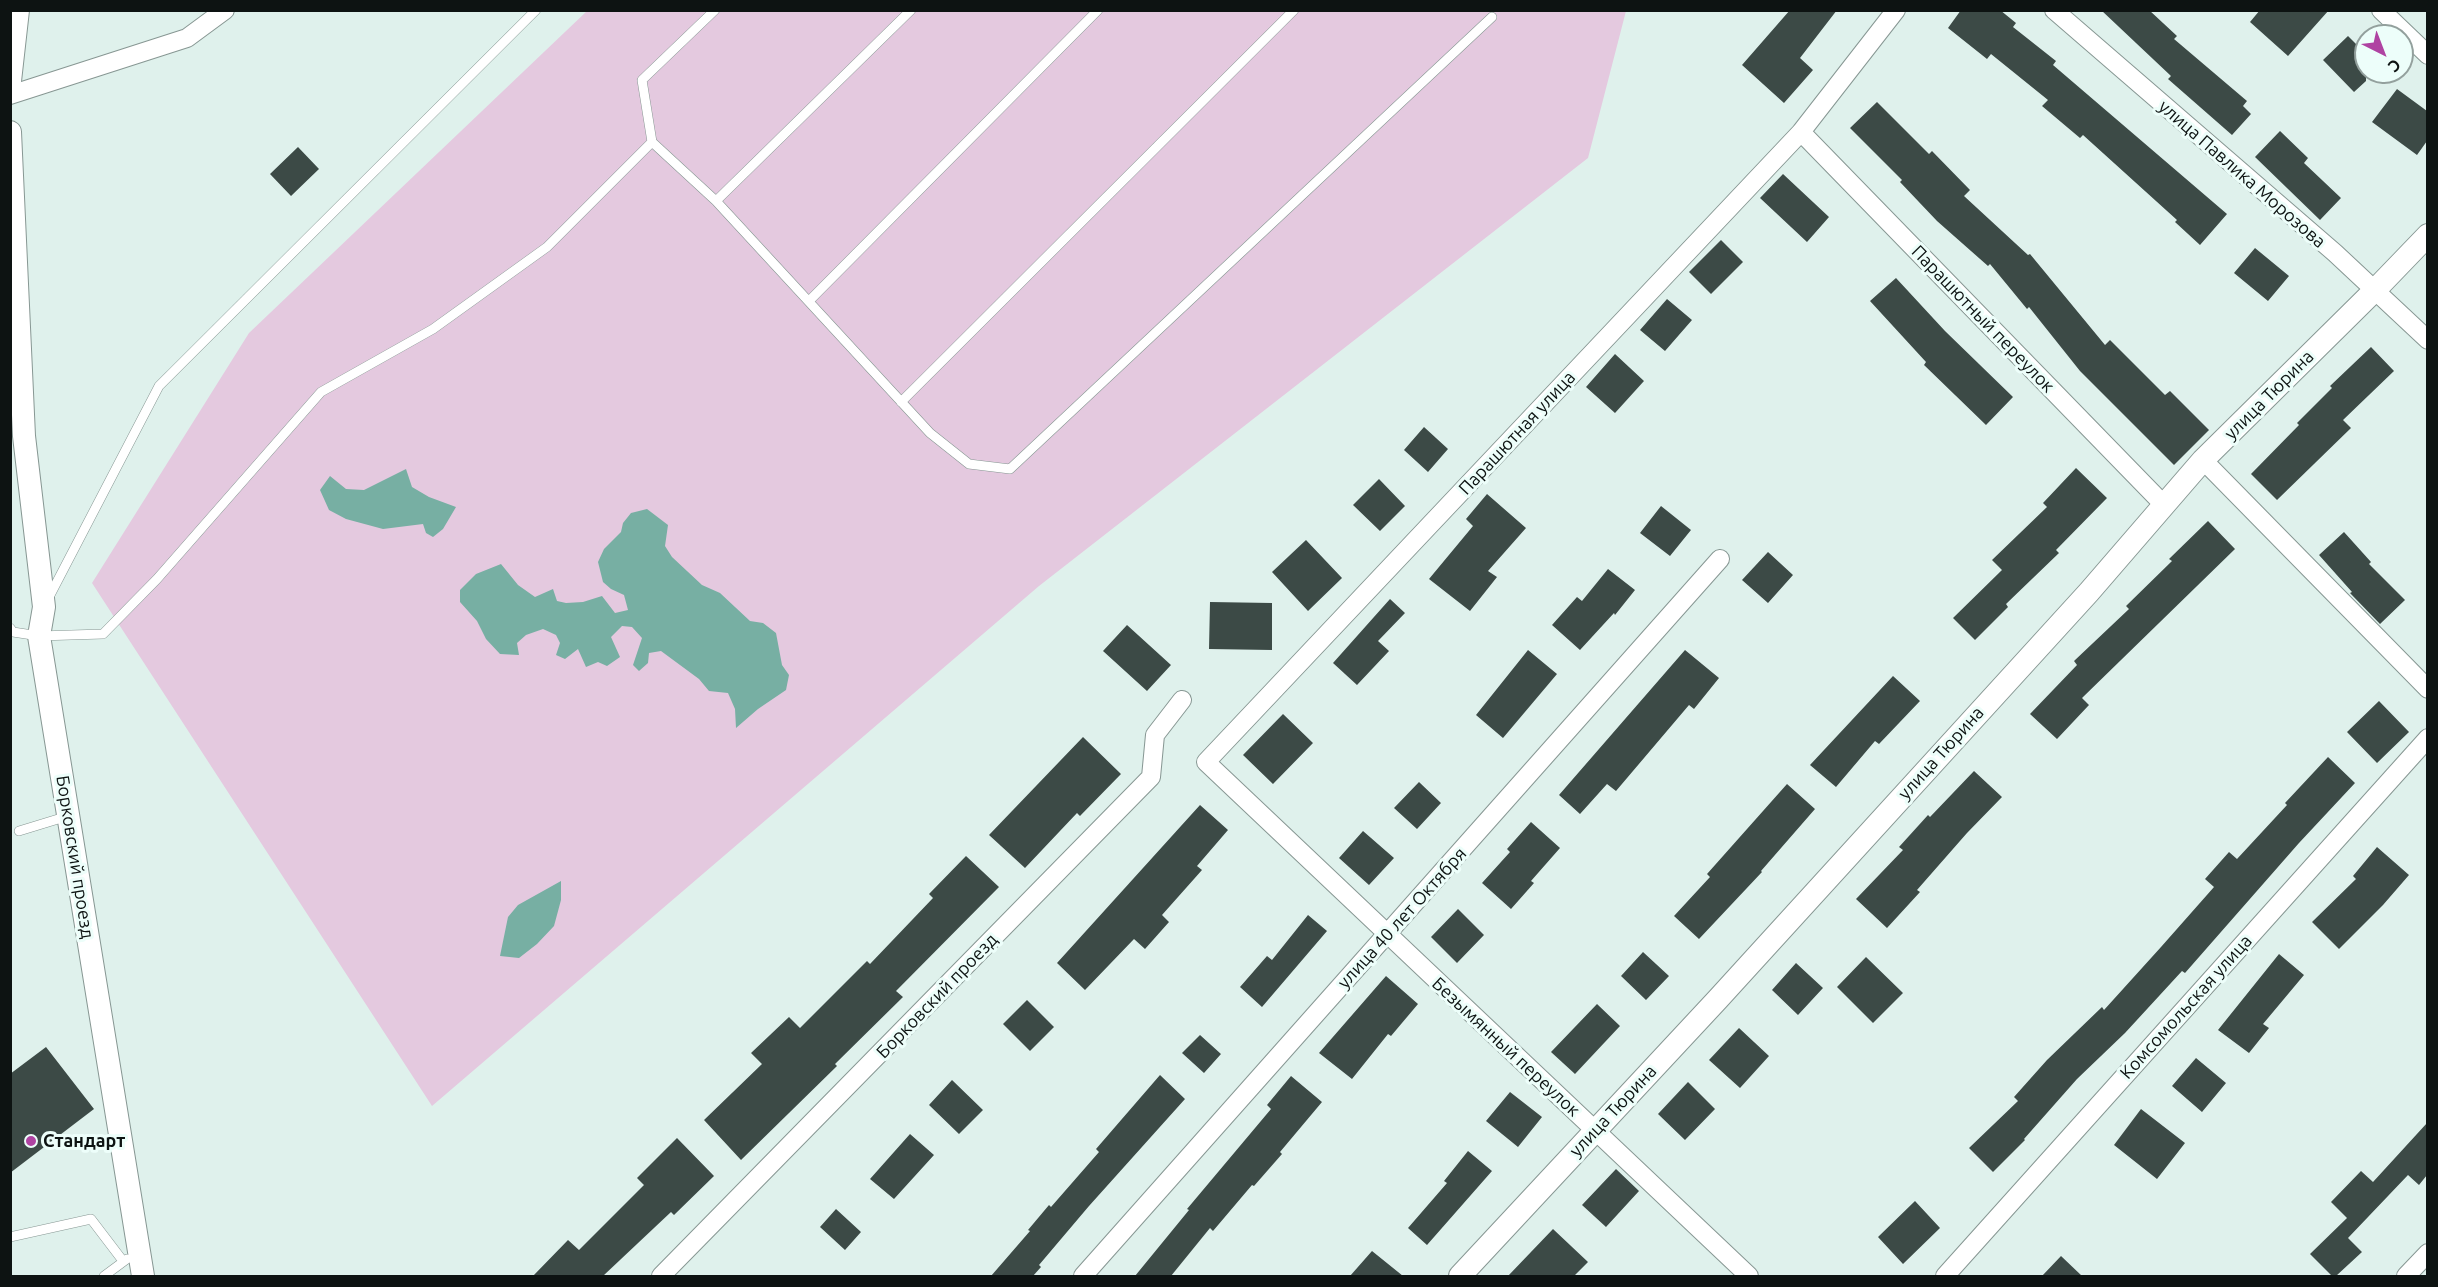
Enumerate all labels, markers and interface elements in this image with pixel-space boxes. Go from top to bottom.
north arrow [2354,24,2414,84]
text: С [2385,56,2405,76]
street label: улица Павлика Морозова [2154,96,2330,252]
street label: Парашютный переулок [1907,241,2059,397]
street label: улица Тюрина [2220,346,2318,444]
street label: Парашютная улица [1454,367,1580,499]
street label: улица Тюрина [1894,702,1988,804]
street label: Борковский проезд [51,774,99,940]
street label: улица 40 лет Октября [1333,843,1471,993]
street label: Борковский проезд [872,929,1002,1063]
street label: Комсомольская улица [2116,930,2256,1084]
street label: Безымянный переулок [1428,973,1584,1121]
street label: улица Тюрина [1565,1061,1661,1161]
place label: Стандарт [43,1130,125,1152]
marker: Стандарт [24,1134,38,1148]

